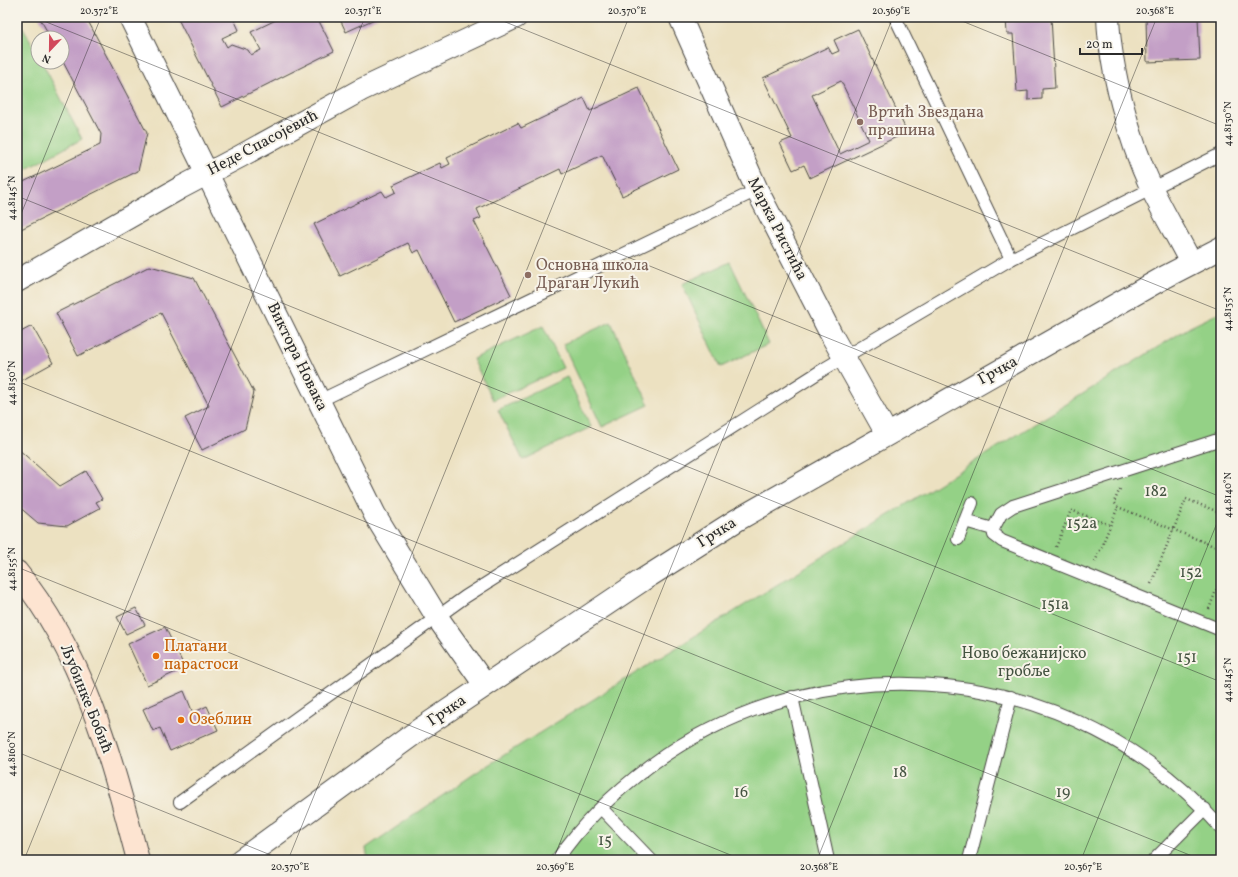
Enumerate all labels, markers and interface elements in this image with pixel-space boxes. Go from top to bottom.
text: 20.372°E [80,4,118,18]
text: 20.371°E [345,4,381,18]
text: 20.370°E [608,4,646,18]
text: 20.369°E [872,4,910,18]
text: 20.368°E [1136,4,1174,18]
north arrow [30,30,70,70]
scale bar [1080,30,1142,56]
text: 20 m [1086,37,1113,53]
text: N [40,49,53,66]
text: 44.8130°N [1221,101,1235,147]
place label: Вртић Звездана прашина [868,102,984,142]
street label: Неде Спасојевић [204,105,322,181]
marker: Вртић Звездана прашина [855,117,865,127]
street label: Марка Ристића [742,174,812,284]
text: 44.8145°N [5,175,19,220]
place label: Основна школа Драган Лукић [536,255,649,295]
marker: Основна школа Драган Лукић [523,270,533,280]
text: 44.8135°N [1221,286,1235,331]
street label: Виктора Новака [261,299,333,415]
street label: Грчка [974,351,1022,391]
text: 44.8150°N [5,360,19,405]
text: 44.8140°N [1221,471,1235,518]
park label: 182 [1145,481,1167,503]
street label: Грчка [693,512,741,554]
park label: 152a [1067,513,1097,535]
text: 44.8155°N [5,546,19,591]
park label: 152 [1180,562,1202,584]
park label: 151a [1041,594,1069,616]
place label: Платани парастоси [164,636,239,676]
street label: Љубинке Бобић [54,641,118,757]
park label: Ново бежанијско гробље [961,643,1087,683]
park label: 151 [1177,647,1197,669]
marker: Платани парастоси [151,651,161,661]
text: 44.8145°N [1221,657,1235,702]
street label: Грчка [423,690,471,732]
place label: Озеблин [189,709,252,731]
marker: Озеблин [176,715,186,725]
text: 44.8160°N [5,731,19,777]
park label: 18 [893,762,907,784]
park label: 16 [734,782,748,804]
park label: 19 [1056,782,1070,804]
park label: 15 [598,830,612,852]
text: 20.370°E [271,860,309,874]
text: 20.369°E [536,860,574,874]
text: 20.368°E [800,860,838,874]
text: 20.367°E [1064,860,1102,874]

